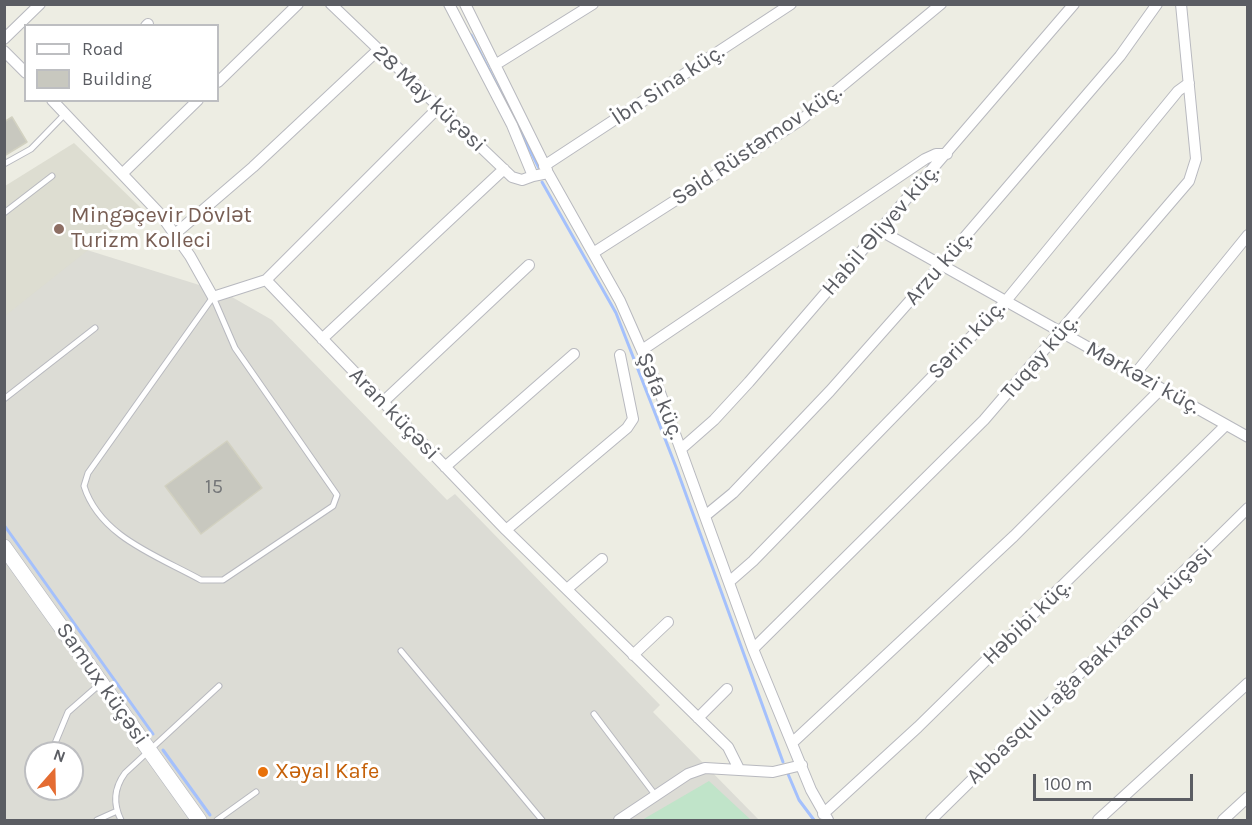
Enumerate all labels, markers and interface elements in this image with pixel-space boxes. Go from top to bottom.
legend [24,24,219,102]
text: Road [82,38,123,60]
street label: İbn Sina küç. [607,39,729,131]
street label: 28 May küçəsi [367,40,491,158]
text: Building [82,68,152,90]
street label: Səid Rüstəmov küç. [667,78,847,212]
street label: Habil Əliyev küç. [817,159,945,301]
place label: Mingəçevir Dövlət Turizm Kolleci [71,203,252,254]
marker: Mingəçevir Dövlət Turizm Kolleci [52,222,66,236]
street label: Arzu küç. [899,225,979,311]
street label: Sərin küç. [923,295,1011,385]
street label: Tuqay küç. [996,309,1084,405]
street label: Mərkəzi küç. [1081,336,1205,420]
street label: Şəfa küç. [631,349,689,443]
street label: Aran küçəsi [343,362,445,466]
house number: 15 [205,475,223,499]
street label: Abbasqulu ağa Bakıxanov küçəsi [961,540,1219,790]
street label: Həbibi küç. [977,573,1077,671]
street label: Samux küçəsi [50,618,154,750]
north arrow [24,741,84,801]
text: N [51,745,68,766]
place label: Xəyal Kafe [275,759,379,785]
scale bar [1036,762,1196,800]
marker: Xəyal Kafe [256,765,270,779]
text: 100 m [1044,773,1092,795]

